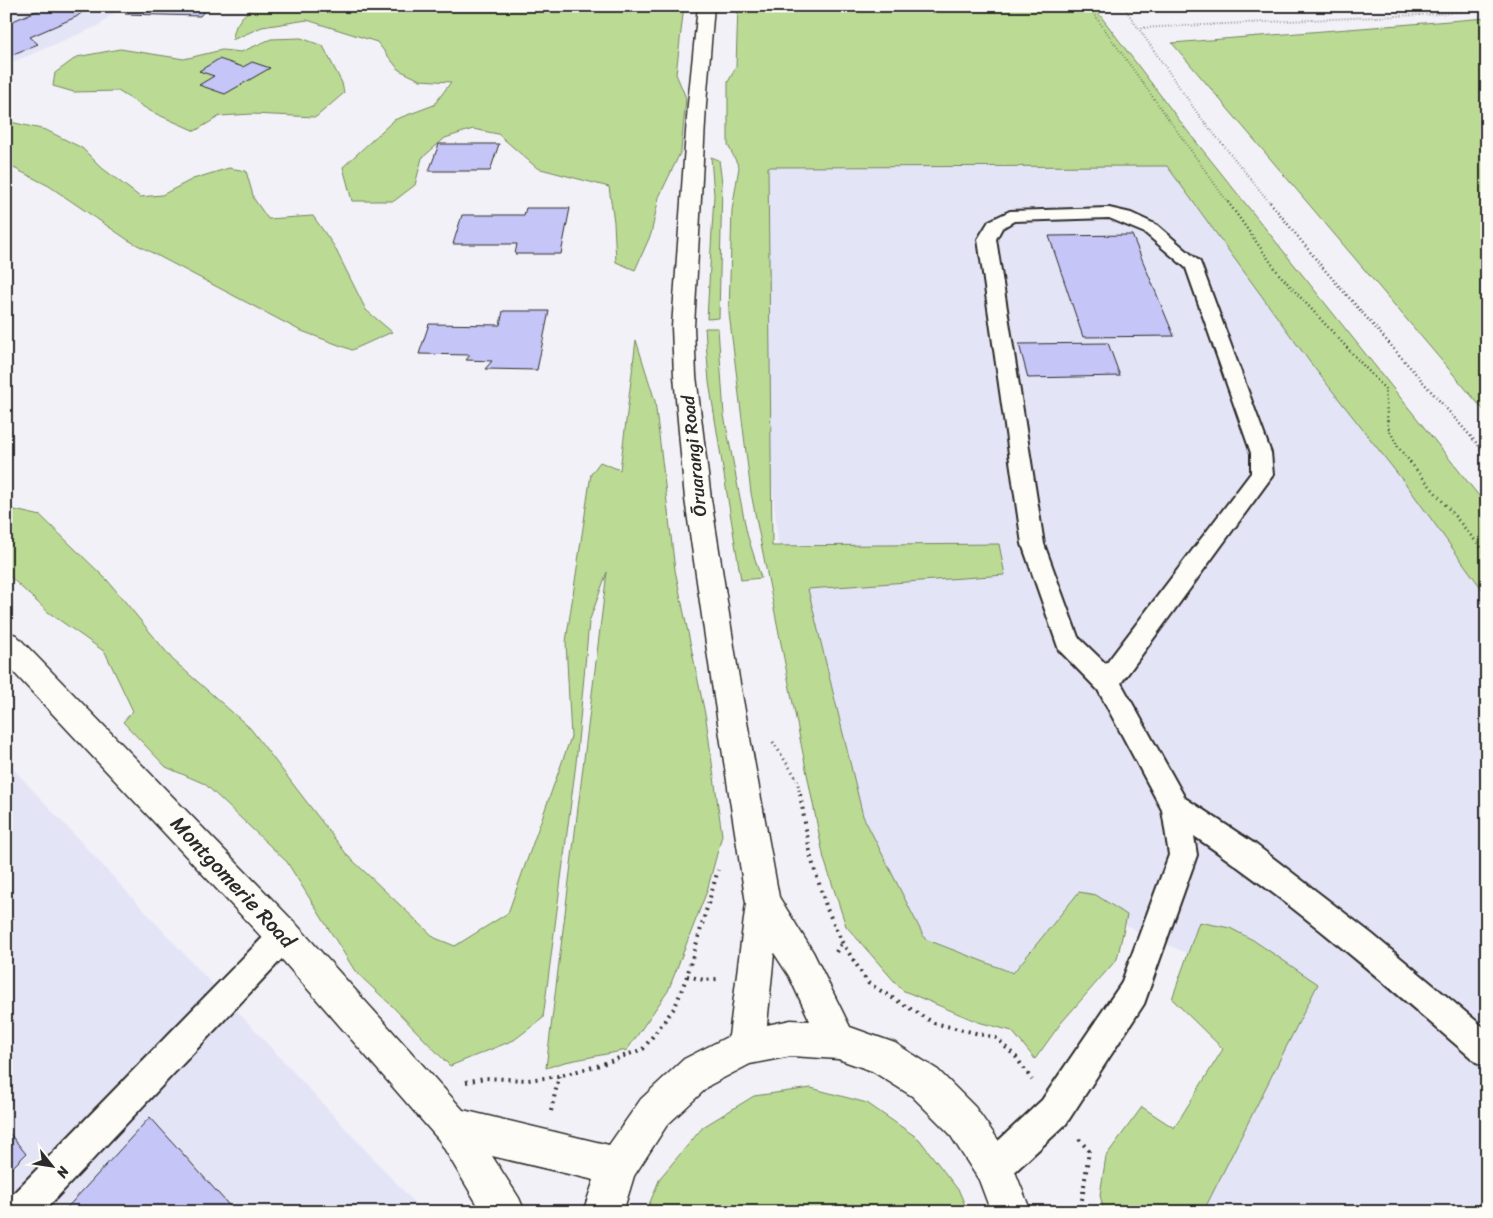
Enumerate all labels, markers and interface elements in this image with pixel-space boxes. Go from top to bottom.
street label: Ōruarangi Road [672,393,716,518]
street label: Montgomerie Road [161,806,307,959]
north arrow [28,1140,78,1190]
text: N [49,1161,77,1183]

